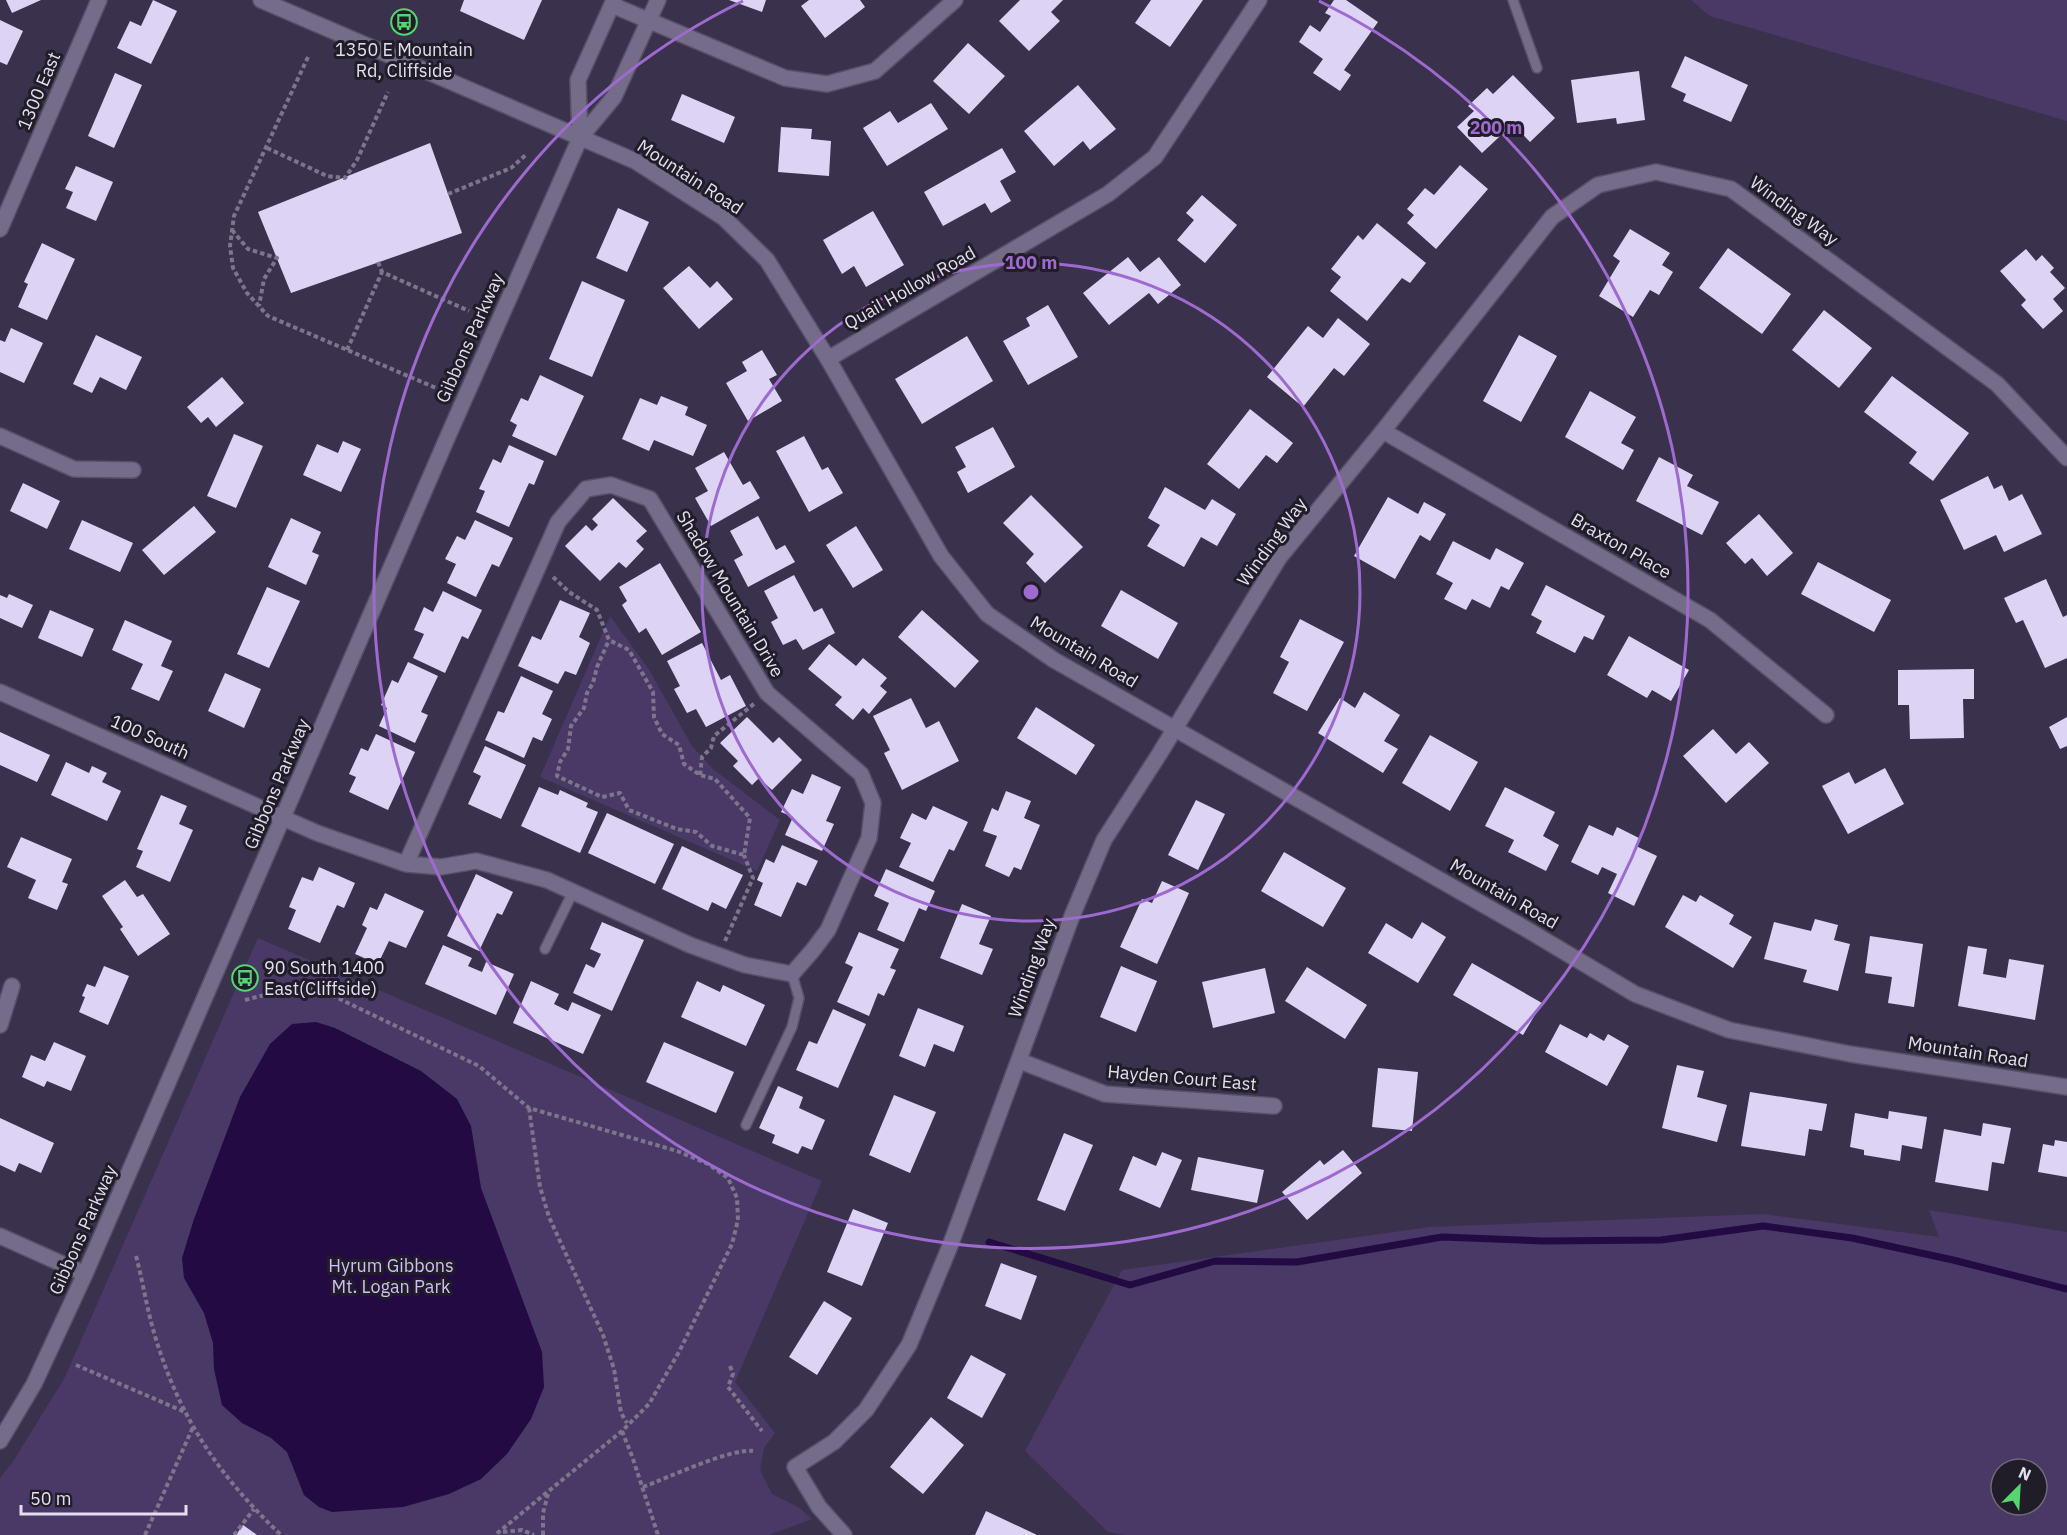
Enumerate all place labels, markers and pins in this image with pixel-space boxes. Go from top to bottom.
bus stop icon: 1350 E Mountain Rd, Cliffside [389,7,419,37]
place label: 1350 E Mountain Rd, Cliffside [335,38,473,82]
centre of rings [1021,582,1041,602]
place label: 90 South 1400 East(Cliffside) [264,956,385,1000]
bus stop icon: 90 South 1400 East(Cliffside) [230,963,260,993]

